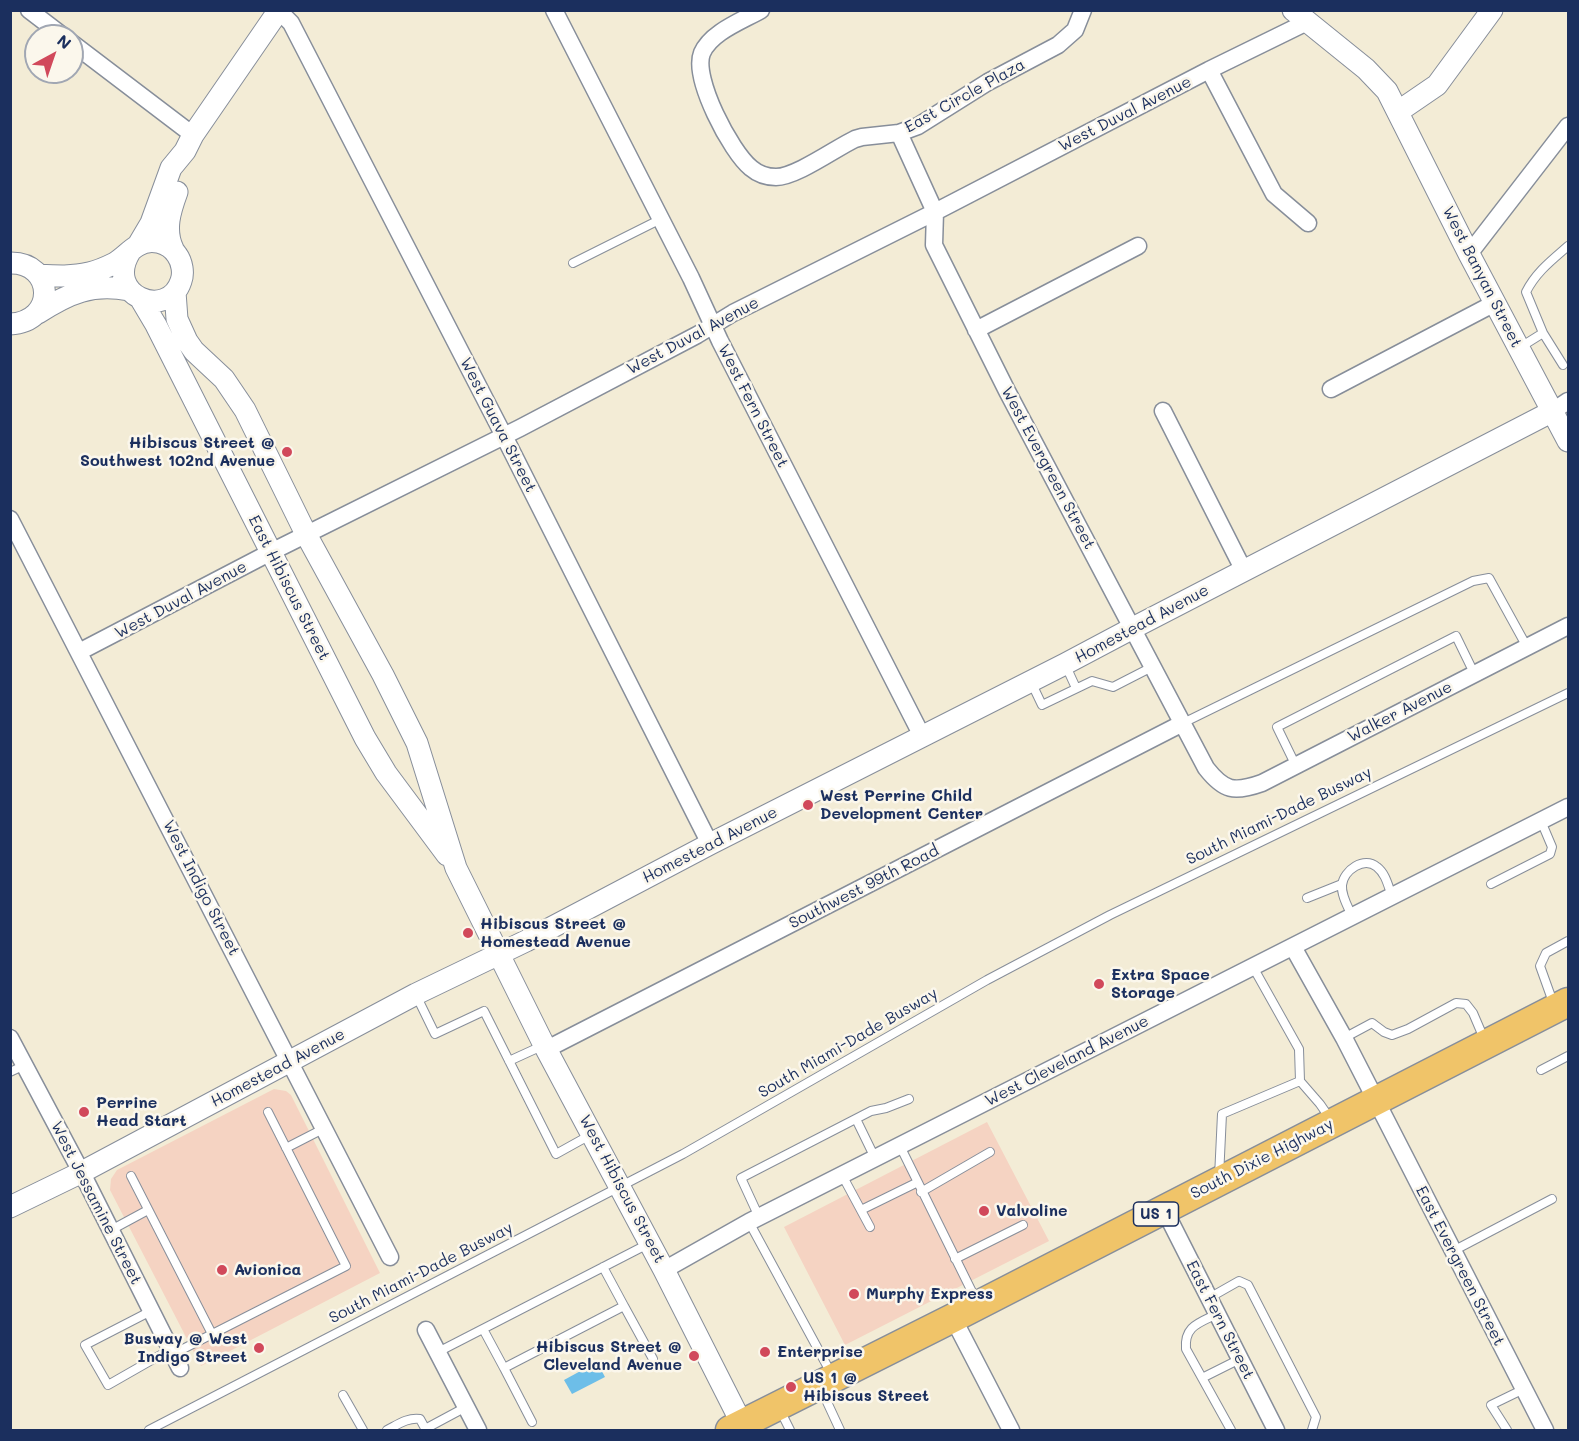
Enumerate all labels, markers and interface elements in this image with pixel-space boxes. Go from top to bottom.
north arrow [24,24,84,84]
text: N [53,29,76,53]
street label: East Circle Plaza [902,55,1028,137]
street label: West Duval Avenue [1055,72,1195,156]
street label: West Banyan Street [1438,203,1526,351]
street label: West Duval Avenue [624,293,762,379]
street label: West Fern Street [714,341,792,471]
street label: West Guava Street [456,354,540,496]
street label: West Evergreen Street [997,383,1099,553]
place label: Hibiscus Street @ Southwest 102nd Avenue [80,433,275,471]
marker: Hibiscus Street @ Southwest 102nd Avenue [280,445,294,459]
street label: East Hibiscus Street [244,512,334,664]
street label: West Duval Avenue [112,557,250,643]
street label: Homestead Avenue [1072,581,1212,667]
street label: Walker Avenue [1344,677,1456,747]
street label: South Miami-Dade Busway [1183,763,1375,869]
place label: West Perrine Child Development Center [820,786,983,824]
marker: West Perrine Child Development Center [801,798,815,812]
street label: Homestead Avenue [639,803,781,887]
street label: West Indigo Street [158,817,244,959]
street label: Southwest 99th Road [786,841,942,933]
place label: Hibiscus Street @ Homestead Avenue [480,914,631,952]
marker: Hibiscus Street @ Homestead Avenue [461,926,475,940]
place label: Extra Space Storage [1111,965,1210,1003]
marker: Extra Space Storage [1092,977,1106,991]
street label: South Miami-Dade Busway [755,984,941,1102]
street label: West Cleveland Avenue [982,1011,1152,1111]
street label: Homestead Avenue [208,1025,348,1111]
place label: Perrine Head Start [96,1093,187,1131]
marker: Perrine Head Start [77,1105,91,1119]
street label: West Hibiscus Street [575,1112,669,1266]
street label: South Dixie Highway [1187,1115,1337,1203]
street label: West Jessamine Street [46,1118,146,1288]
street label: East Evergreen Street [1411,1183,1509,1349]
place label: Valvoline [996,1201,1068,1221]
road number: US 1 [1134,1202,1178,1226]
marker: Valvoline [977,1204,991,1218]
street label: South Miami-Dade Busway [326,1218,516,1328]
street label: East Fern Street [1182,1257,1258,1383]
place label: Avionica [234,1260,301,1280]
marker: Avionica [215,1263,229,1277]
place label: Murphy Express [866,1284,993,1304]
marker: Murphy Express [847,1287,861,1301]
place label: Busway @ West Indigo Street [124,1329,247,1367]
place label: Hibiscus Street @ Cleveland Avenue [536,1337,682,1375]
marker: Busway @ West Indigo Street [252,1341,266,1355]
place label: Enterprise [777,1342,863,1362]
marker: Enterprise [758,1345,772,1359]
marker: Hibiscus Street @ Cleveland Avenue [687,1349,701,1363]
place label: US 1 @ Hibiscus Street [803,1368,929,1406]
marker: US 1 @ Hibiscus Street [784,1380,798,1394]

